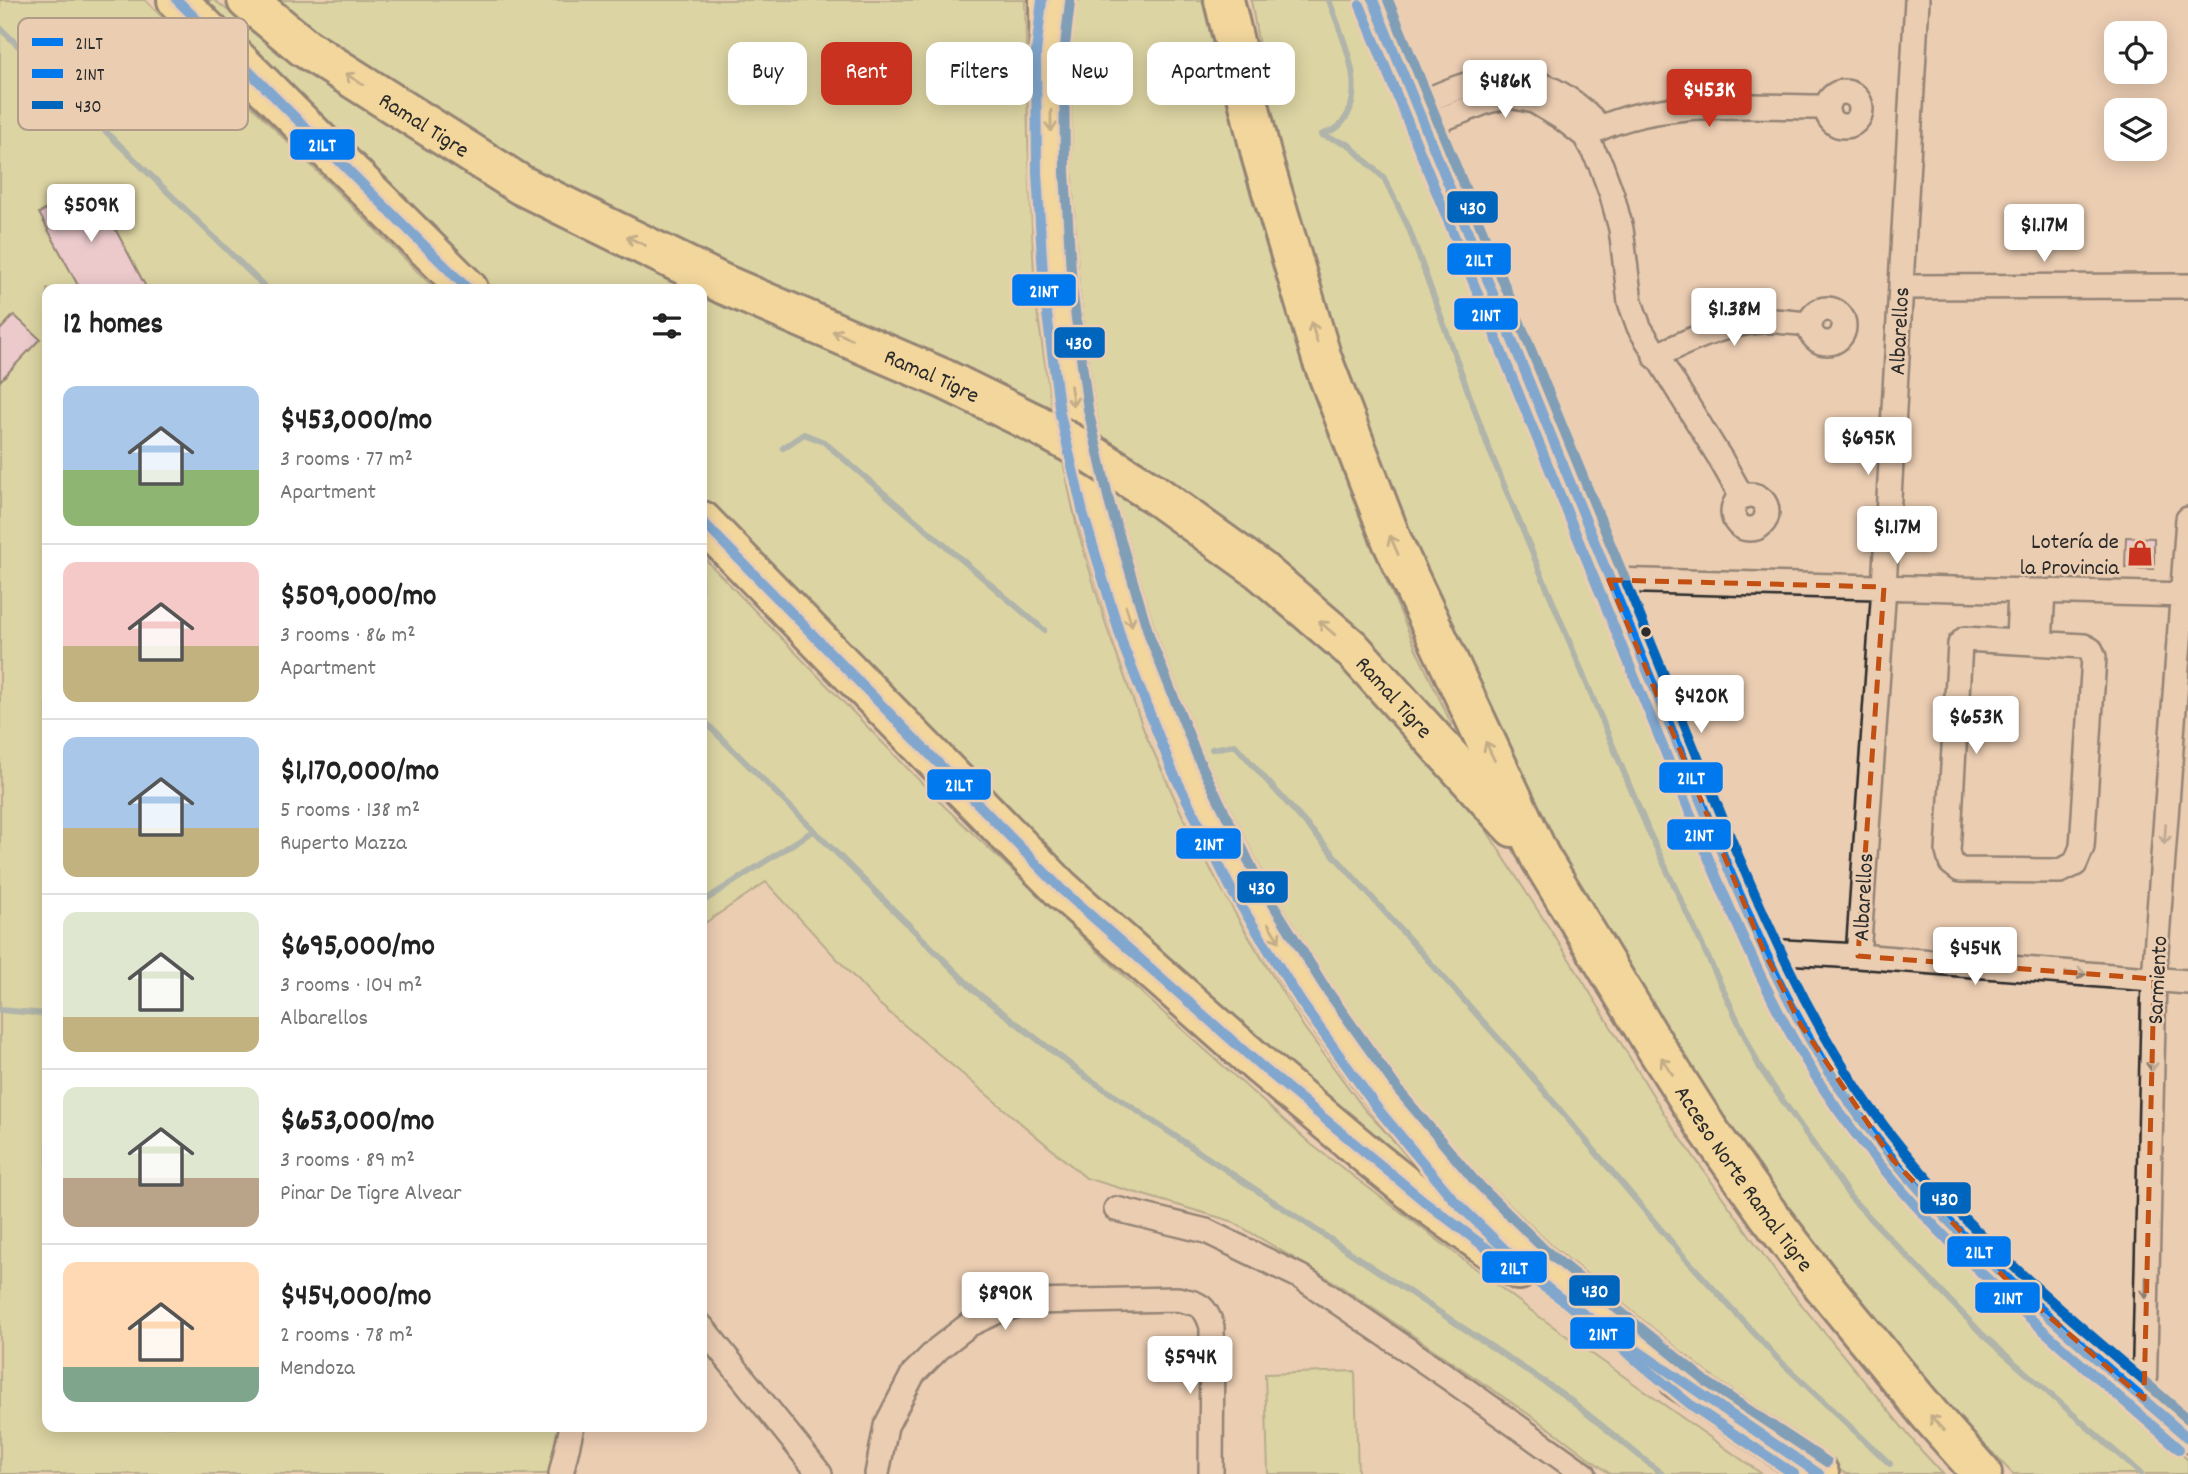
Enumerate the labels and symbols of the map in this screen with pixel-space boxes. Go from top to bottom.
legend [18,18,248,130]
text: 21LT [75,32,103,59]
pin: $486K [1456,60,1554,120]
text: 21NT [75,63,105,90]
pin: $453K [1660,69,1758,129]
one-way arrow [344,72,364,86]
street label: Ramal Tigre [371,86,475,168]
text: 430 [75,95,102,122]
one-way arrow [1044,109,1058,132]
line badge: 21LT [289,128,356,161]
text: 21LT [308,134,336,161]
pin: $509K [42,184,140,244]
line badge: 430 [1446,190,1499,224]
text: 430 [1460,197,1486,224]
pin: $1.17M [1987,204,2101,264]
one-way arrow [626,234,647,247]
line badge: 21LT [1446,242,1512,276]
text: 21LT [1465,249,1493,276]
line badge: 21NT [1011,273,1077,307]
text: 21NT [1029,280,1059,307]
street label: Albarellos [1883,286,1920,376]
pin: $1.38M [1677,288,1791,348]
line badge: 21NT [1453,297,1519,331]
text: 21NT [1471,304,1501,331]
one-way arrow [1306,321,1319,343]
line badge: 430 [1053,326,1106,359]
one-way arrow [832,328,854,341]
text: 430 [1066,332,1092,359]
street label: Ramal Tigre [878,342,984,414]
one-way arrow [1065,384,1078,407]
pin: $695K [1819,418,1917,477]
pin: $1.17M [1840,506,1954,566]
place label: Lotería de la Provincia [2020,527,2120,586]
one-way arrow [1387,534,1400,556]
shop icon: Lotería de la Provincia [2125,538,2155,568]
one-way arrow [1123,605,1136,627]
one-way arrow [1318,620,1336,636]
unlabelled marker [1639,625,1653,639]
street label: Ramal Tigre [1346,650,1439,747]
pin: $420K [1652,676,1750,735]
pin: $653K [1927,696,2025,756]
one-way arrow [1483,741,1496,762]
line badge: 21LT [1658,761,1724,794]
text: 21LT [1677,767,1705,794]
line badge: 21LT [926,768,992,801]
text: 21LT [945,774,973,801]
line badge: 21NT [1666,818,1732,851]
one-way arrow [2158,822,2171,844]
text: 21NT [1684,824,1714,851]
line badge: 21NT [1175,827,1242,860]
text: 21NT [1194,833,1224,860]
street label: Albarellos [1847,852,1884,942]
line badge: 430 [1236,870,1289,904]
text: 430 [1249,877,1275,904]
one-way arrow [1268,923,1282,943]
pin: $454K [1926,928,2024,987]
street label: Sarmiento [2141,935,2178,1025]
one-way arrow [2065,967,2087,980]
one-way arrow [2146,1049,2159,1072]
one-way arrow [1660,1056,1674,1076]
street label: Acceso Norte Ramal Tigre [1664,1080,1820,1280]
line badge: 430 [1919,1181,1972,1215]
text: 430 [1932,1188,1958,1215]
line badge: 21LT [1946,1235,2012,1268]
text: 21LT [1965,1241,1993,1268]
line badge: 21LT [1481,1250,1548,1284]
text: 21LT [1500,1257,1528,1284]
pin: $890K [956,1272,1054,1332]
line badge: 430 [1568,1274,1621,1307]
one-way arrow [2140,1276,2153,1299]
text: 430 [1582,1280,1608,1307]
line badge: 21NT [1974,1281,2041,1314]
text: 21NT [1993,1287,2023,1314]
line badge: 21NT [1569,1316,1636,1350]
text: 21NT [1588,1323,1618,1350]
pin: $594K [1141,1336,1239,1396]
one-way arrow [1929,1414,1945,1432]

